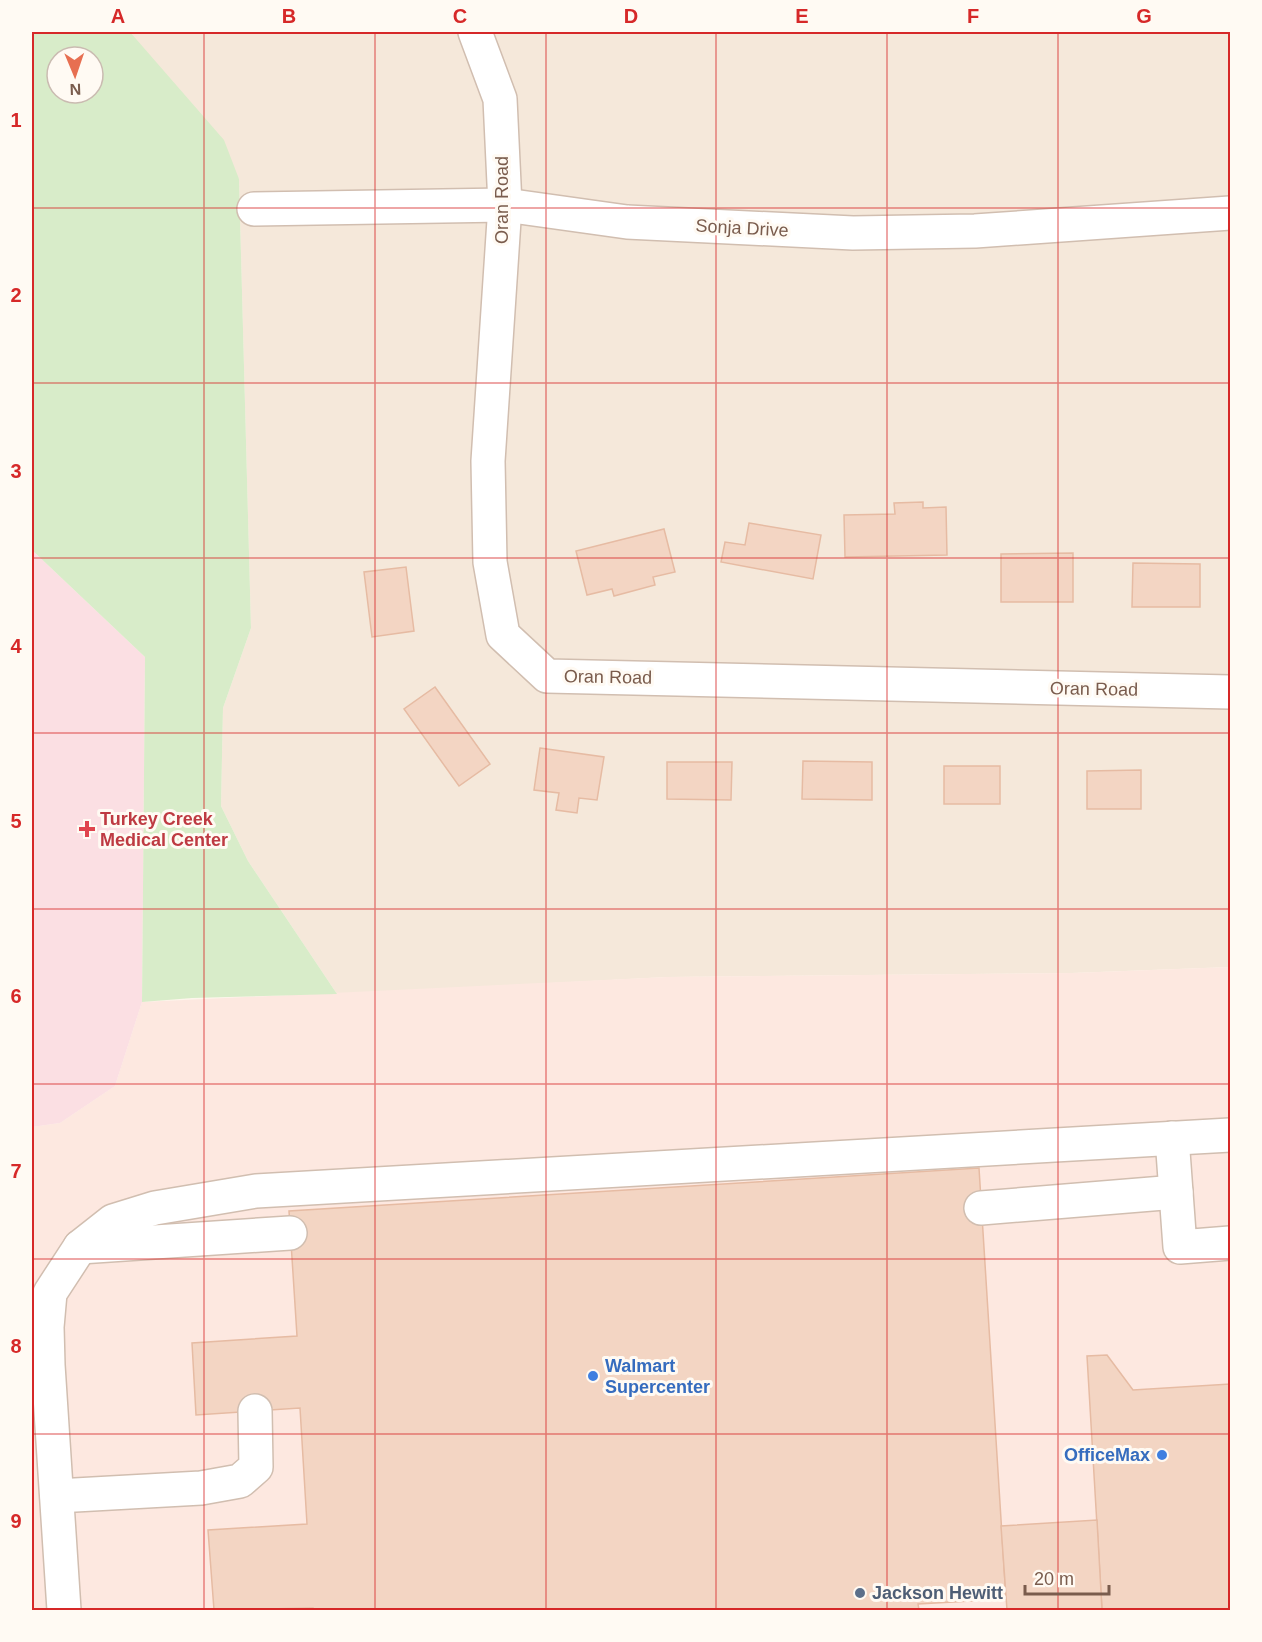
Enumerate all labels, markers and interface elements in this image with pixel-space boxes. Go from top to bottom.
text: A [111,5,125,27]
text: B [282,5,296,27]
text: C [453,5,467,27]
text: D [624,5,638,27]
text: E [795,5,809,27]
text: F [967,5,979,27]
text: G [1136,5,1152,27]
north arrow [45,45,105,105]
text: N [69,81,82,98]
text: 1 [10,109,22,131]
street label: Oran Road [492,156,512,244]
street label: Sonja Drive [695,216,789,240]
text: 2 [10,284,22,306]
text: 3 [10,460,22,482]
text: 4 [10,635,22,657]
street label: Oran Road [564,666,652,688]
street label: Oran Road [1050,678,1138,700]
place label: Turkey Creek Medical Center [100,809,228,850]
text: 5 [10,810,22,832]
marker: Turkey Creek Medical Center [78,820,96,838]
text: 6 [10,985,22,1007]
text: 7 [10,1160,22,1182]
text: 8 [10,1335,22,1357]
place label: Walmart Supercenter [605,1356,710,1397]
marker: Walmart Supercenter [586,1369,600,1383]
place label: OfficeMax [1064,1445,1150,1465]
marker: OfficeMax [1155,1448,1169,1462]
text: 9 [10,1510,22,1532]
scale bar [1025,1558,1109,1596]
text: 20 m [1034,1569,1074,1589]
place label: Jackson Hewitt [872,1583,1003,1603]
marker: Jackson Hewitt [853,1586,867,1600]

